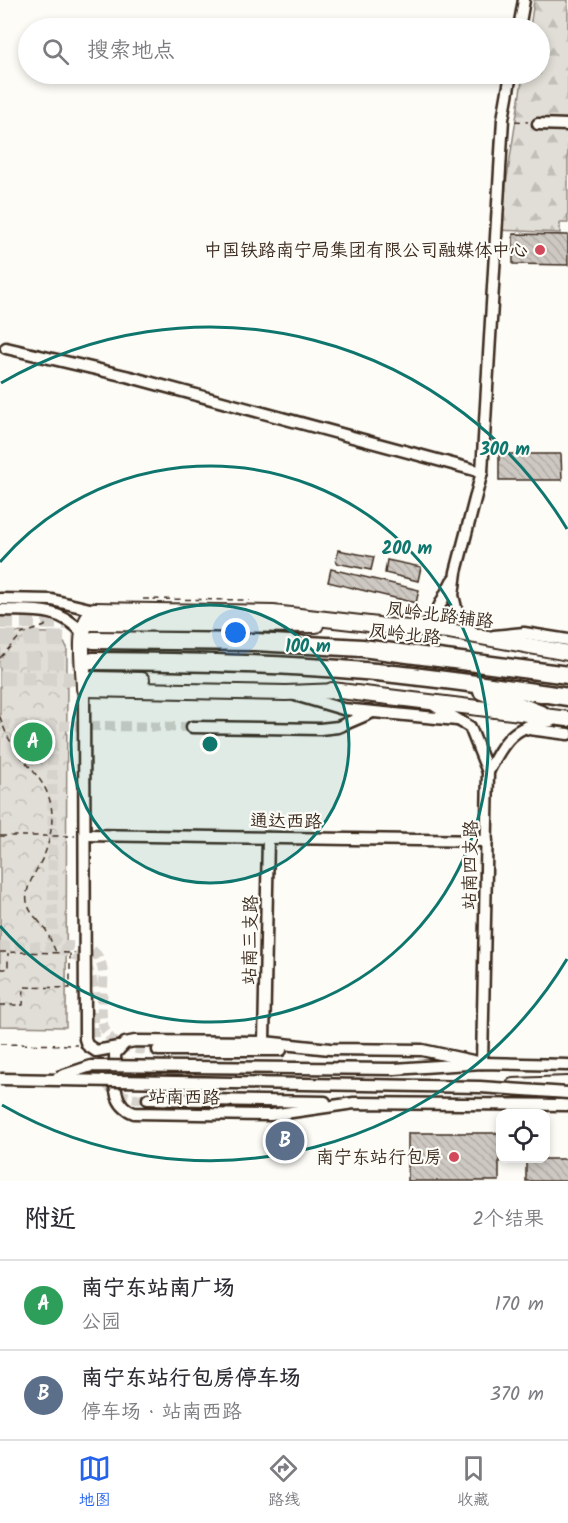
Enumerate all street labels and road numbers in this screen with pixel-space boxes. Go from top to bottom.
street label: 凤岭北路辅路 [384,596,495,637]
street label: 凤岭北路 [368,617,442,654]
street label: 通达西路 [250,807,322,838]
street label: 站南四支路 [456,820,487,910]
street label: 站南三支路 [236,895,267,985]
street label: 站南西路 [148,1083,220,1114]

